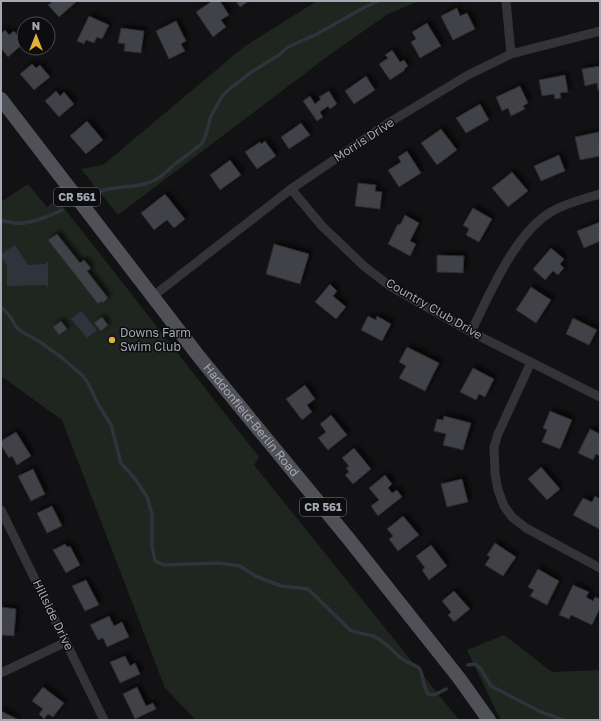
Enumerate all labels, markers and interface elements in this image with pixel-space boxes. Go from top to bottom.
north arrow [16,16,56,56]
text: N [32,19,40,32]
street label: Morris Drive [331,114,397,165]
road number: CR 561 [54,188,100,206]
street label: Country Club Drive [383,275,485,342]
place label: Downs Farm Swim Club [120,325,191,354]
marker: Downs Farm Swim Club [107,335,117,345]
street label: Haddonfield-Berlin Road [201,360,302,479]
road number: CR 561 [300,498,346,516]
street label: Hillside Drive [30,577,77,653]

